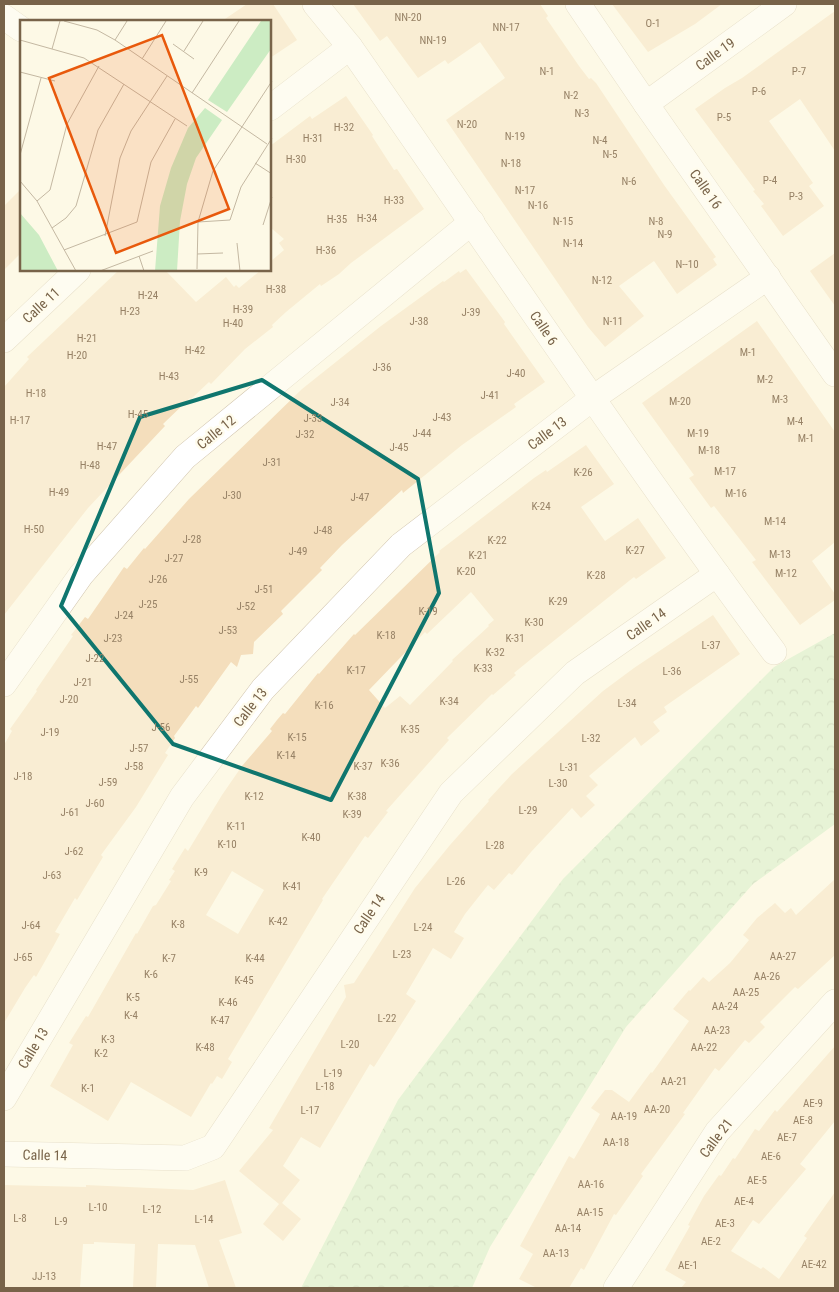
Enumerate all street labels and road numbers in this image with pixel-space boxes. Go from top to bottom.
street label: Calle 19 [692,34,738,74]
street label: Calle 16 [687,166,725,212]
street label: Calle 11 [19,284,63,326]
street label: Calle 6 [527,308,561,348]
street label: Calle 12 [194,412,238,452]
street label: Calle 13 [524,413,570,453]
street label: Calle 14 [623,605,669,643]
street label: Calle 13 [230,684,270,730]
street label: Calle 14 [350,891,388,937]
street label: Calle 13 [15,1025,51,1071]
street label: Calle 21 [696,1115,736,1161]
street label: Calle 14 [23,1147,68,1163]

